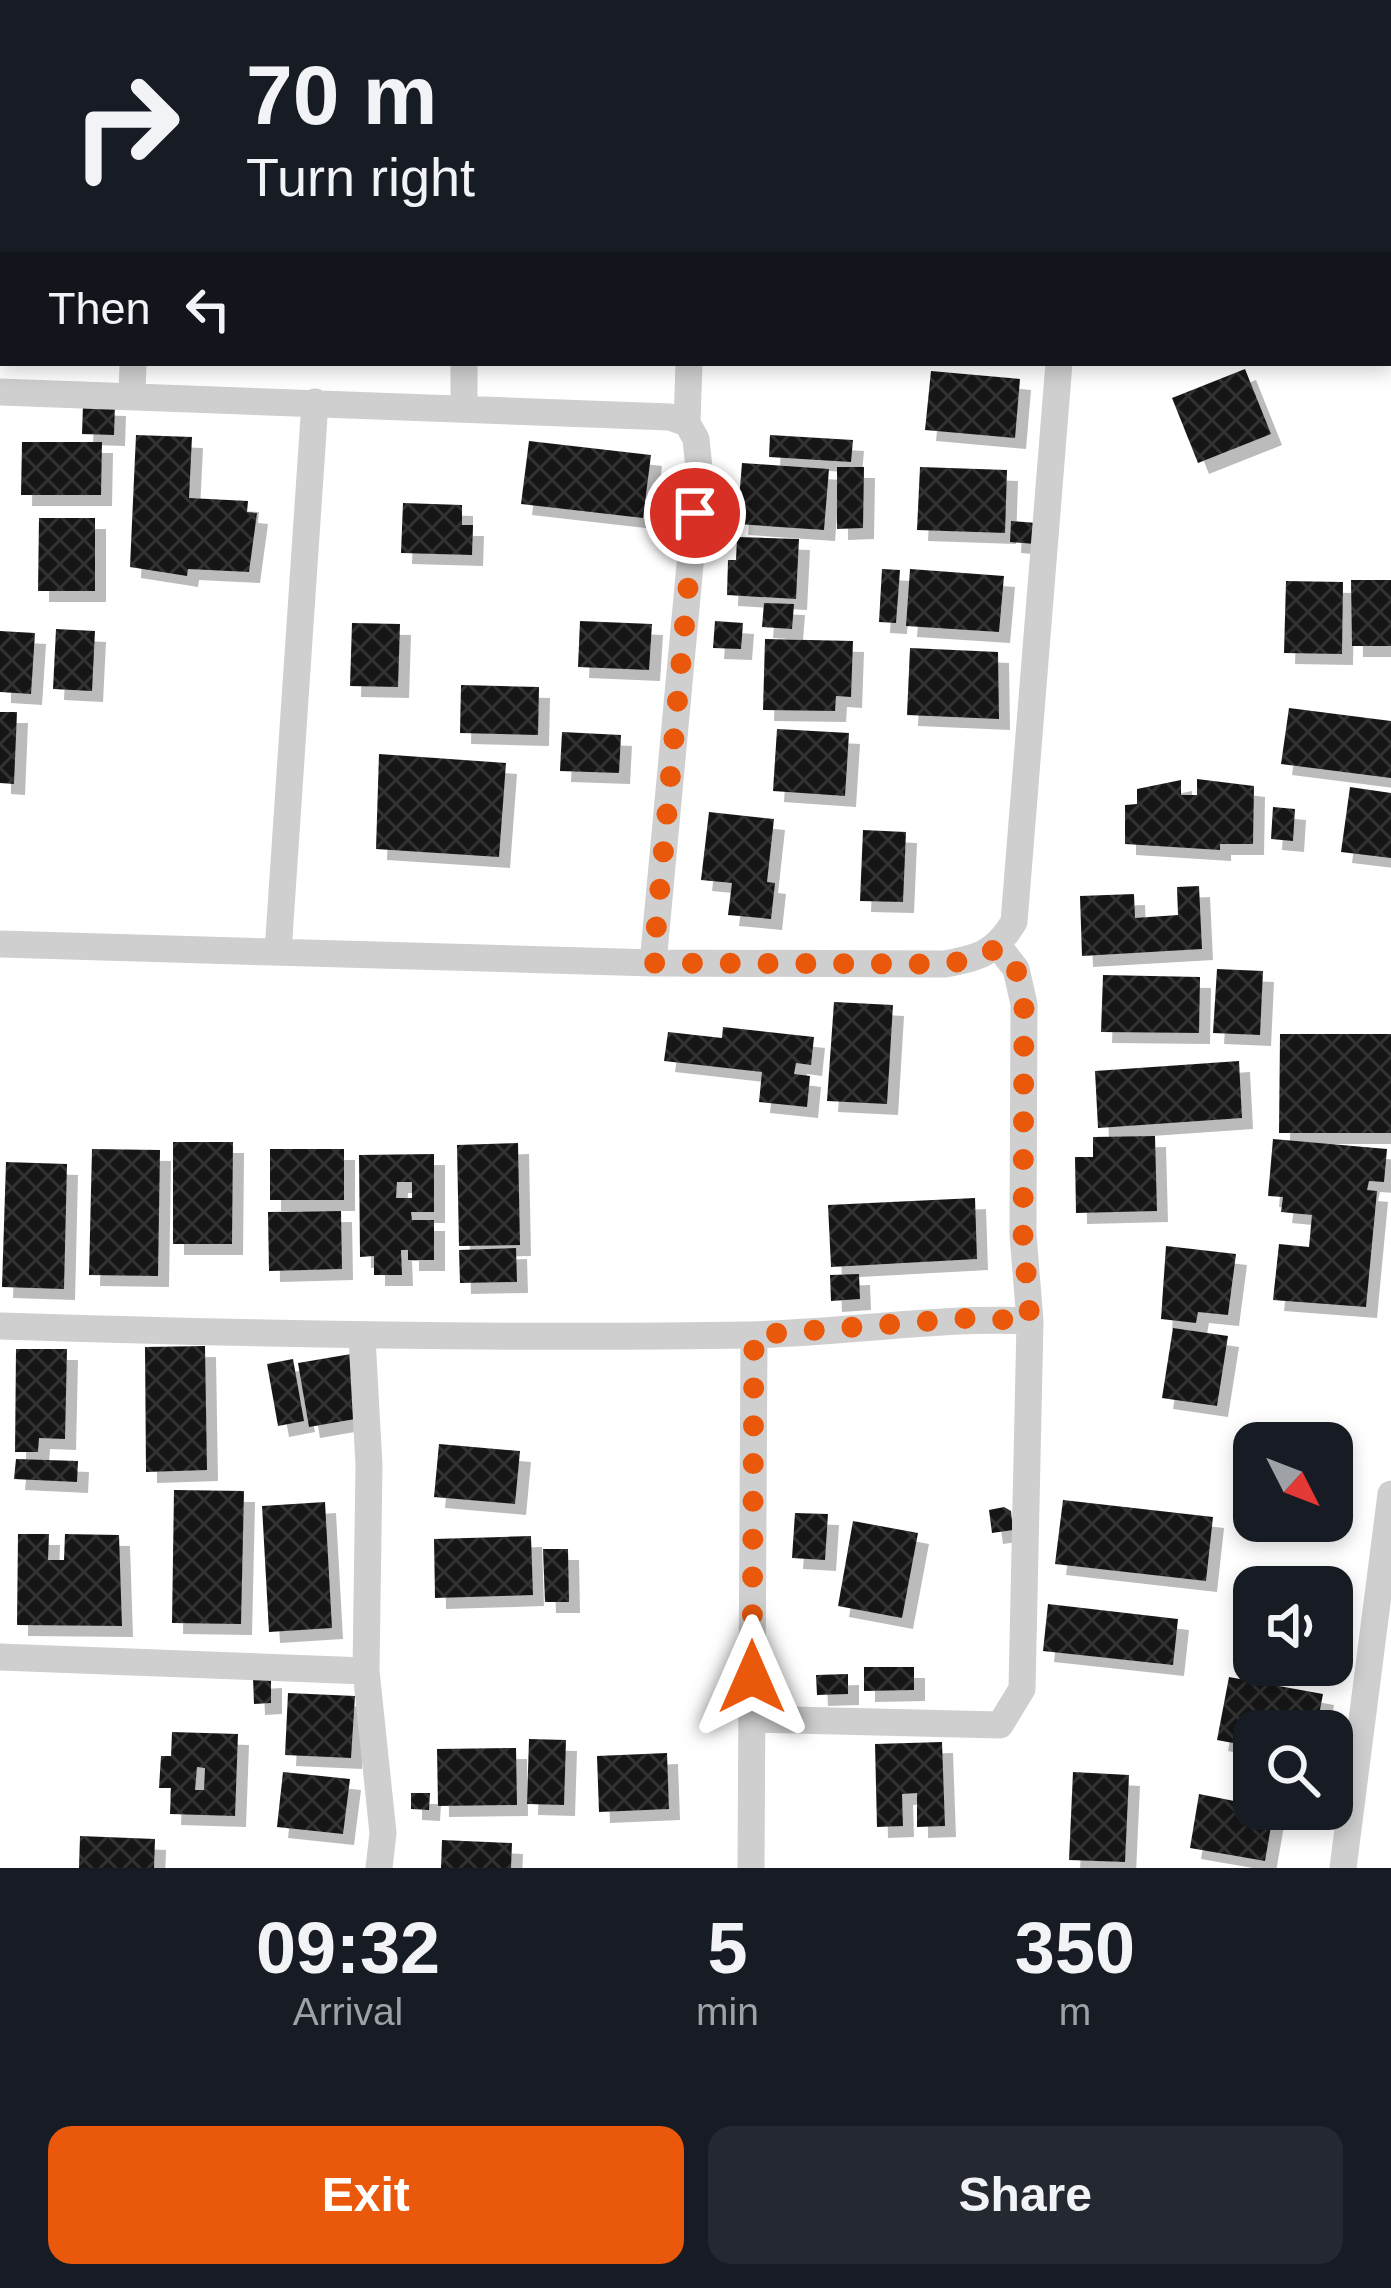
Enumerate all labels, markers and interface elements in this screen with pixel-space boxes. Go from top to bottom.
icon: right [48,48,204,204]
text: 70 m [246,48,437,142]
text: Turn right [246,147,475,207]
icon: left [175,276,241,342]
text: Then [48,283,151,334]
pin [644,462,746,564]
icon: arrive [662,480,728,546]
north arrow [1233,1422,1353,1542]
map controls [1233,1422,1353,1830]
button: sound [1233,1566,1353,1686]
position arrow [689,1614,815,1740]
button: search [1233,1710,1353,1830]
text: 09:32 [256,1908,440,1988]
text: 5 [707,1908,748,1988]
text: 350 [1015,1908,1135,1988]
text: Arrival [293,1990,403,2033]
text: min [696,1990,759,2033]
text: m [1059,1990,1091,2033]
button: Exit [48,2126,684,2264]
button: Share [708,2126,1343,2264]

